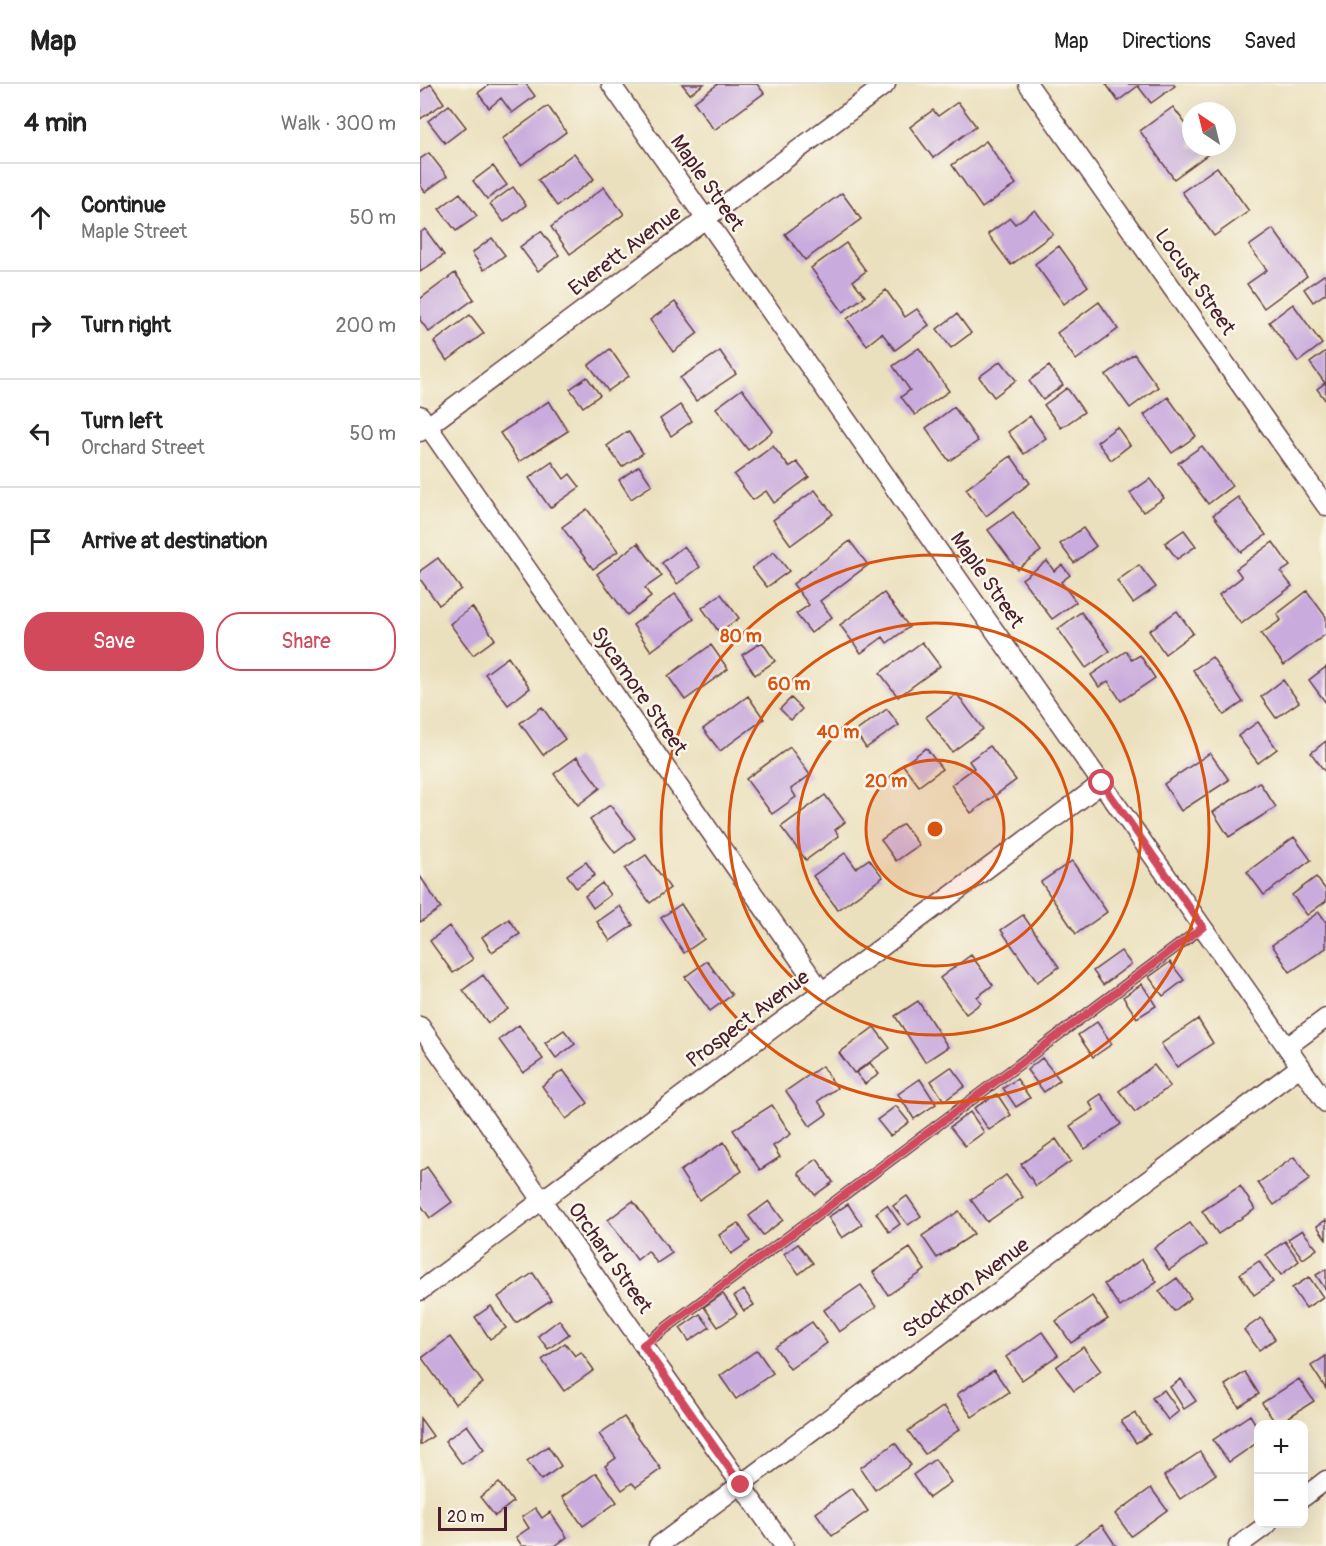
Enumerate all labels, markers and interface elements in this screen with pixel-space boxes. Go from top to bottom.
text: Map [30,24,76,59]
text: Map [1054,28,1089,55]
text: Directions [1122,28,1211,55]
text: Saved [1244,28,1296,55]
north arrow [1182,102,1236,156]
text: 4 min [24,107,87,139]
text: Walk · 300 m [281,111,396,136]
street label: Maple Street [664,130,750,237]
text: Continue [81,191,165,219]
street label: Everett Avenue [563,199,687,302]
icon: ahead [24,201,57,234]
text: 50 m [349,205,396,230]
text: Maple Street [81,219,187,244]
street label: Locust Street [1148,224,1242,341]
icon: right [24,309,57,342]
text: Turn right [81,311,171,339]
text: 200 m [335,313,396,338]
text: Turn left [81,407,163,435]
icon: left [24,417,57,450]
text: 50 m [349,421,396,446]
text: Orchard Street [81,435,205,460]
icon: arrive [24,525,57,558]
text: Arrive at destination [81,527,267,555]
street label: Maple Street [944,527,1030,634]
button: Save [24,612,204,671]
button: Share [216,612,396,671]
street label: Sycamore Street [585,622,694,761]
text: 80 m [720,625,762,648]
text: 60 m [768,673,810,696]
text: 40 m [817,721,859,744]
route start [1088,769,1114,795]
text: 20 m [865,770,907,793]
centre of rings [925,819,945,839]
street label: Prospect Avenue [681,963,816,1074]
street label: Orchard Street [562,1197,659,1319]
street label: Stockton Avenue [897,1231,1035,1345]
map controls [1254,1420,1308,1528]
button: + [1254,1420,1308,1474]
route end [727,1471,753,1497]
button: − [1254,1474,1308,1528]
scale bar [438,1504,507,1532]
text: 20 m [447,1507,485,1527]

